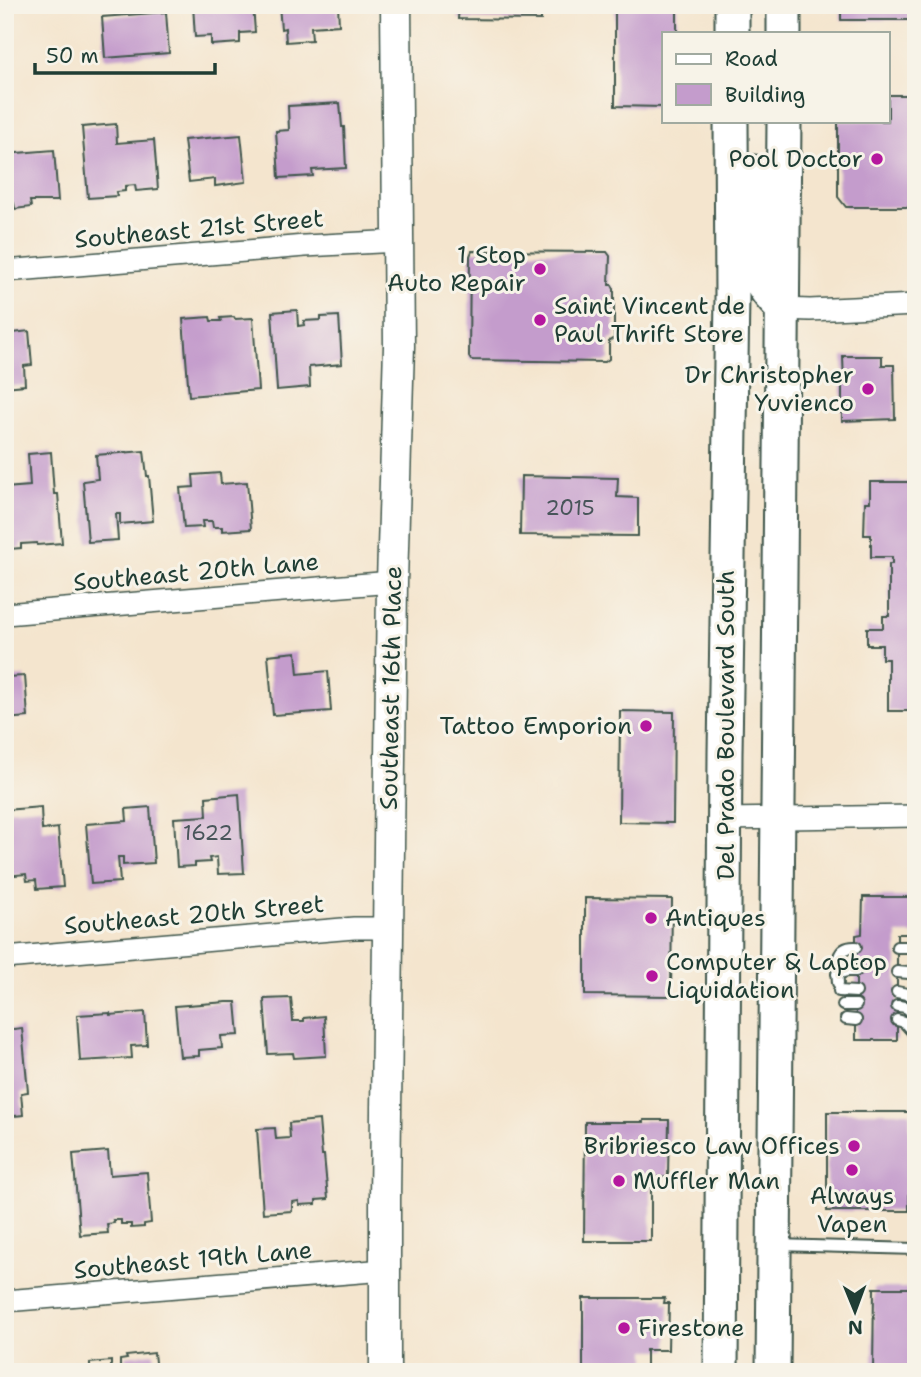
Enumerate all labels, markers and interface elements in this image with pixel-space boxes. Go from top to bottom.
scale bar [35,32,215,76]
legend [662,32,890,122]
text: 50 m [46,42,99,70]
text: Road [725,45,778,73]
text: Building [725,81,805,109]
place label: Pool Doctor [729,143,863,175]
marker: Pool Doctor [869,151,885,167]
street label: Southeast 21st Street [73,202,325,256]
place label: 1 Stop Auto Repair [387,239,526,299]
marker: 1 Stop Auto Repair [532,261,548,277]
place label: Saint Vincent de Paul Thrift Store [554,290,746,350]
marker: Saint Vincent de Paul Thrift Store [532,312,548,328]
place label: Dr Christopher Yuvienco [685,359,854,419]
marker: Dr Christopher Yuvienco [860,381,876,397]
house number: 2015 [545,494,595,522]
street label: Southeast 20th Lane [72,545,320,599]
street label: Southeast 16th Place [373,566,409,810]
street label: Del Prado Boulevard South [710,570,742,880]
place label: Tattoo Emporion [440,710,632,742]
marker: Tattoo Emporion [638,718,654,734]
house number: 1622 [183,819,233,847]
street label: Southeast 20th Street [63,888,325,942]
place label: Antiques [665,902,766,934]
marker: Antiques [643,910,659,926]
place label: Computer & Laptop Liquidation [666,946,887,1006]
marker: Computer & Laptop Liquidation [644,968,660,984]
place label: Bribriesco Law Offices [584,1130,840,1162]
marker: Bribriesco Law Offices [846,1138,862,1154]
marker: Always Vapen [844,1162,860,1178]
place label: Muffler Man [633,1165,780,1197]
marker: Muffler Man [611,1173,627,1189]
place label: Always Vapen [810,1180,894,1240]
street label: Southeast 19th Lane [72,1234,314,1286]
north arrow [820,1276,890,1346]
place label: Firestone [638,1312,745,1344]
text: N [848,1315,863,1340]
marker: Firestone [616,1320,632,1336]

